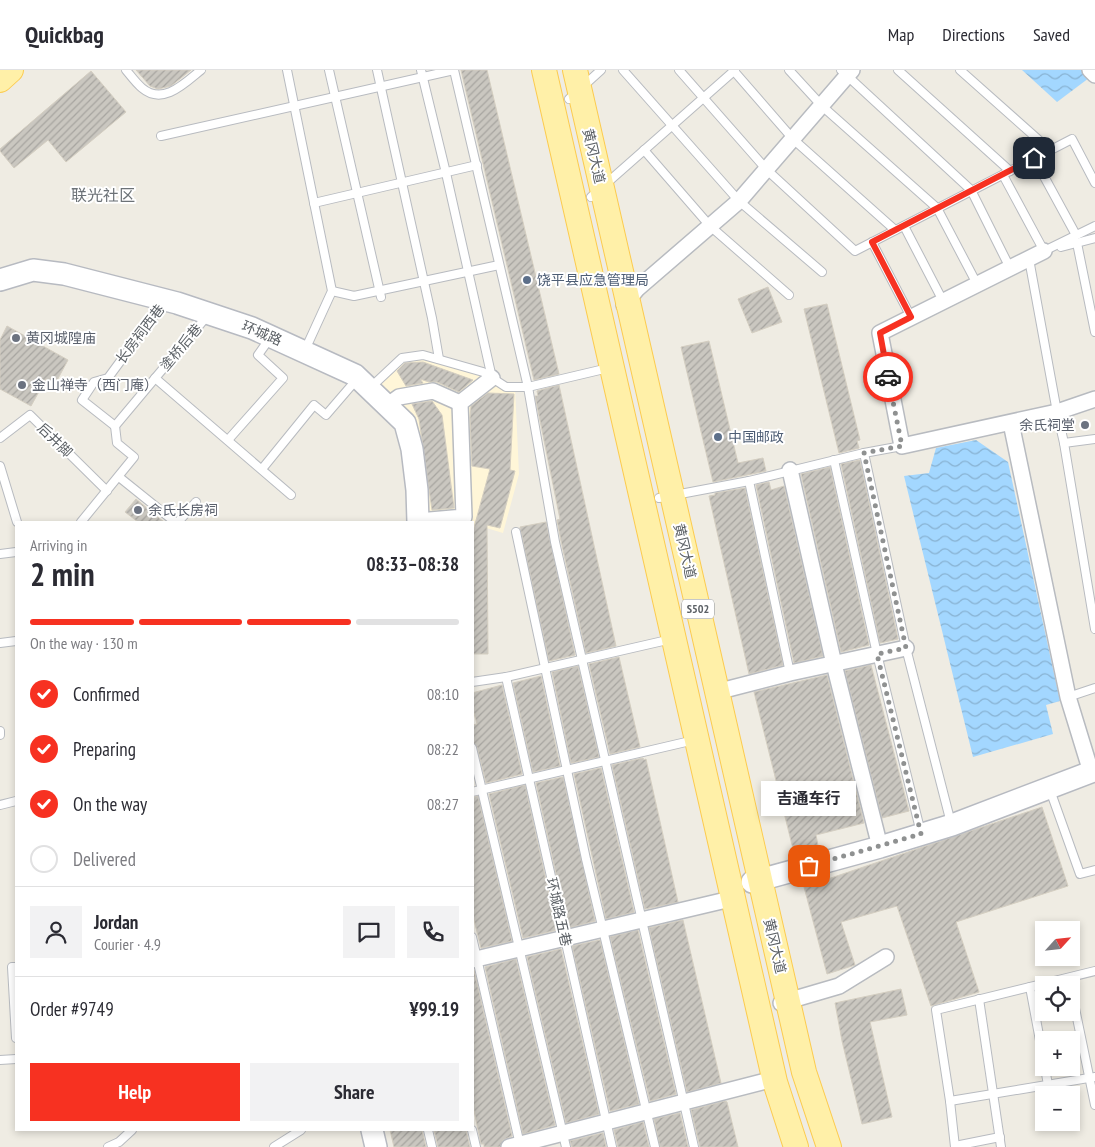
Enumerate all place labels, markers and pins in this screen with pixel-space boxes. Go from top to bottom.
pin [1013,137,1055,179]
place label: 饶平县应急管理局 [537,271,649,289]
marker: 饶平县应急管理局 [521,274,533,286]
place label: 黄冈城隍庙 [26,329,96,347]
marker: 黄冈城隍庙 [10,332,22,344]
place label: 金山禅寺（西门庵） [32,376,158,394]
marker: 金山禅寺（西门庵） [16,379,28,391]
place label: 余氏祠堂 [1019,416,1075,434]
marker: 余氏祠堂 [1079,419,1091,431]
place label: 中国邮政 [728,428,784,446]
marker: 中国邮政 [712,431,724,443]
place label: 余氏长房祠 [148,501,218,519]
marker: 余氏长房祠 [132,504,144,516]
callout: 吉通车行 [762,781,856,816]
pin [788,845,830,887]

